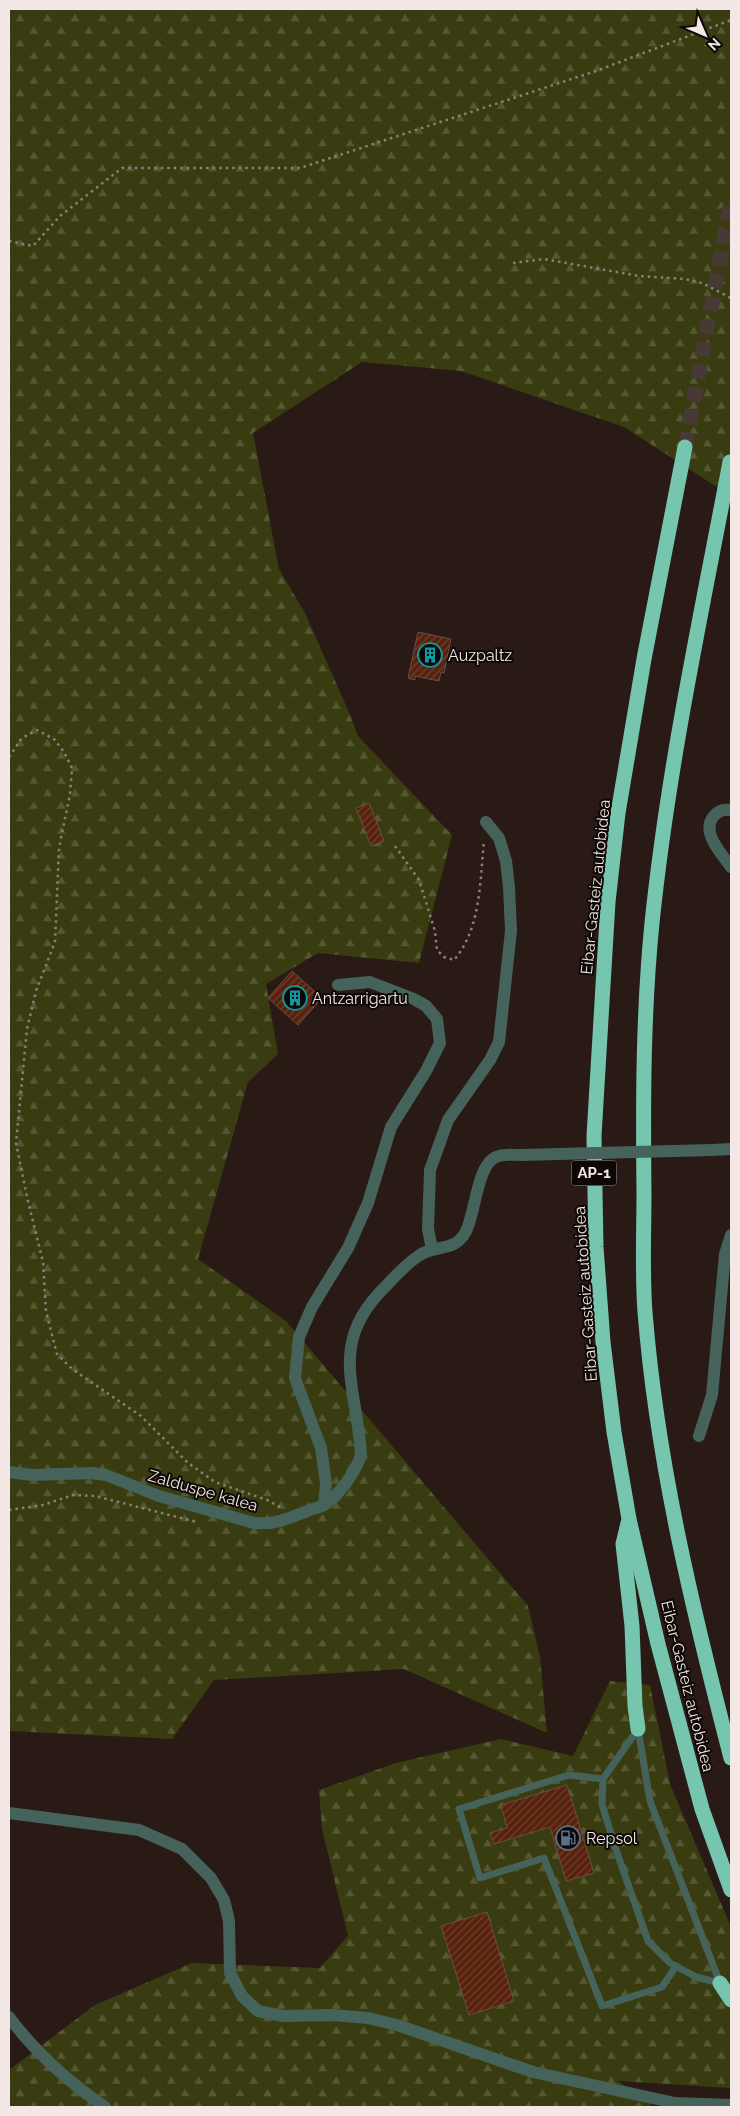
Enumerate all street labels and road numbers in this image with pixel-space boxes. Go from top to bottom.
street label: Eibar-Gasteiz autobidea [577,799,614,976]
road number: AP-1 [572,1160,616,1186]
street label: Eibar-Gasteiz autobidea [570,1206,601,1382]
street label: Zalduspe kalea [146,1466,260,1515]
street label: Eibar-Gasteiz autobidea [657,1598,718,1774]

